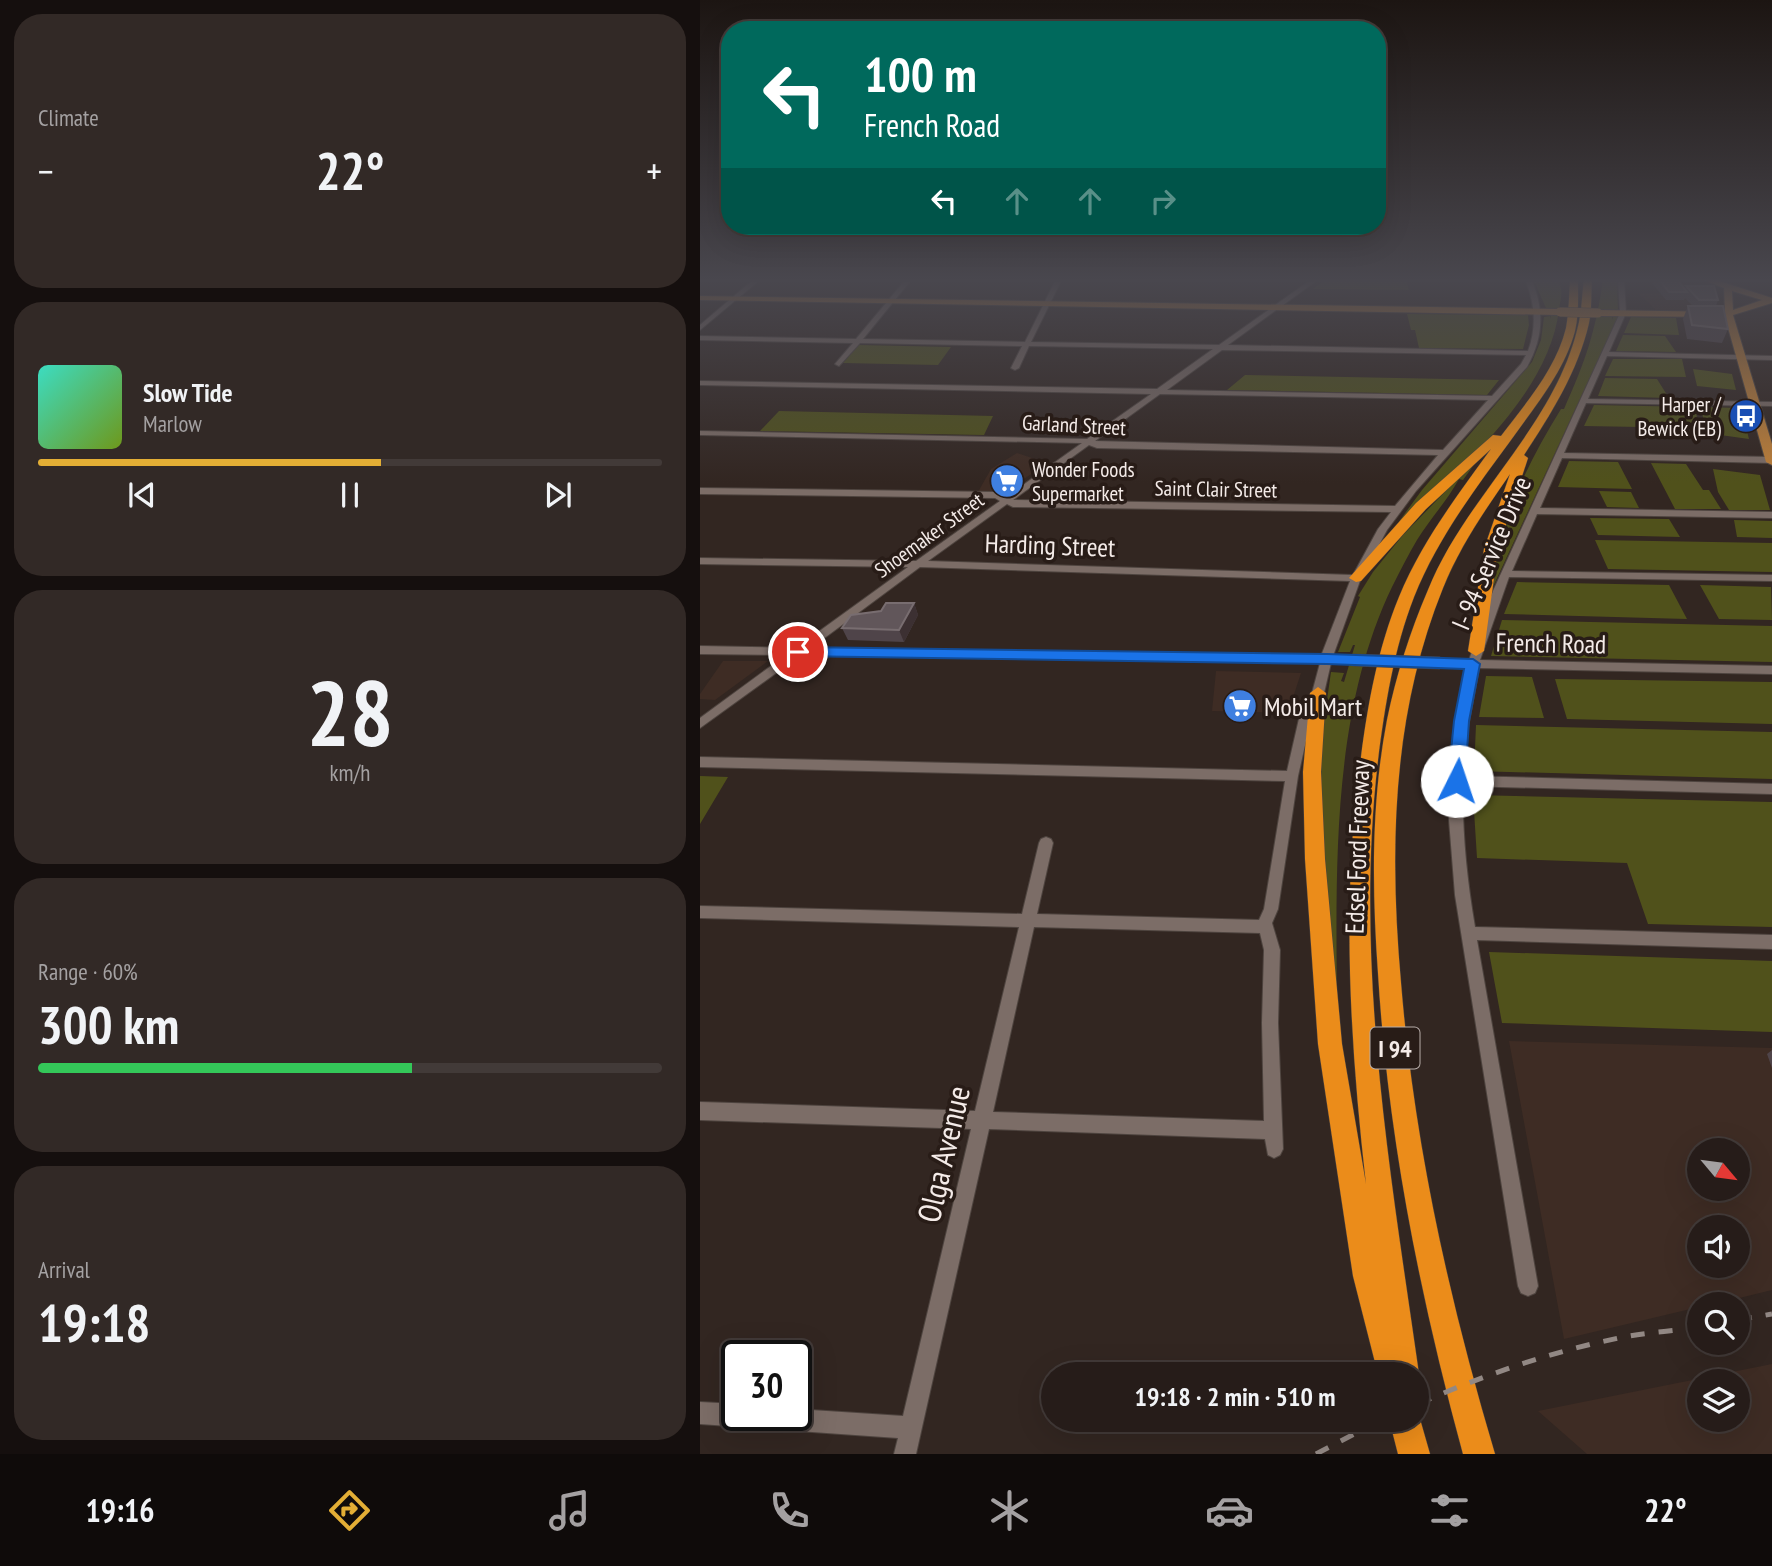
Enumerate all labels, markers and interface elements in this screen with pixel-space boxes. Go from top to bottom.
text: 100 m [864,42,977,106]
icon: left [749,49,840,140]
text: Climate [38,103,99,132]
text: French Road [864,104,1000,146]
text: 22° [316,137,384,204]
text: − [38,146,54,195]
text: + [646,146,662,195]
icon: left [925,182,963,220]
icon: ahead [998,182,1036,220]
icon: ahead [1071,182,1109,220]
icon: right [1144,182,1182,220]
text: Slow Tide [143,376,233,409]
place label: Harper / Bewick (EB) [1637,391,1722,442]
bus stop icon: Harper / Bewick (EB) [1727,397,1765,435]
text: Marlow [143,409,202,438]
street label: Garland Street [1021,409,1127,441]
place label: Wonder Foods Supermarket [1032,456,1135,507]
supermarket icon: Wonder Foods Supermarket [988,462,1026,500]
street label: I- 94 Service Drive [1444,471,1538,635]
street label: Saint Clair Street [1155,474,1278,504]
icon: previous [123,476,161,514]
icon: pause [331,476,369,514]
icon: next [539,476,577,514]
street label: Shoemaker Street [869,486,989,584]
street label: Harding Street [984,526,1116,564]
pin [768,622,828,682]
street label: French Road [1495,626,1607,660]
icon: arrive [779,633,817,671]
text: 28 [307,653,394,771]
supermarket icon: Mobil Mart [1221,687,1259,725]
place label: Mobil Mart [1264,690,1362,723]
position arrow [1420,744,1494,818]
text: km/h [330,758,370,787]
street label: Edsel Ford Freeway [1337,759,1377,934]
text: Range · 60% [38,957,138,986]
text: 300 km [38,991,179,1058]
road number: I 94 [1370,1028,1420,1068]
street label: Olga Avenue [907,1082,979,1226]
north arrow [1687,1138,1750,1200]
map controls [1687,1138,1750,1432]
button: sound [1687,1215,1750,1278]
text: Arrival [38,1255,90,1284]
text: 19:18 [38,1289,150,1356]
button: search [1687,1292,1750,1355]
speed limit sign: 30 [721,1340,812,1431]
button: layers [1687,1369,1750,1432]
text: 19:18 · 2 min · 510 m [1135,1380,1335,1413]
icon: directions [325,1486,374,1535]
icon: music [545,1486,594,1535]
icon: phone [765,1486,814,1535]
icon: climate [985,1486,1034,1535]
icon: car [1205,1486,1254,1535]
icon: filters [1425,1486,1474,1535]
text: 19:16 [85,1489,155,1531]
text: 22° [1644,1489,1687,1531]

